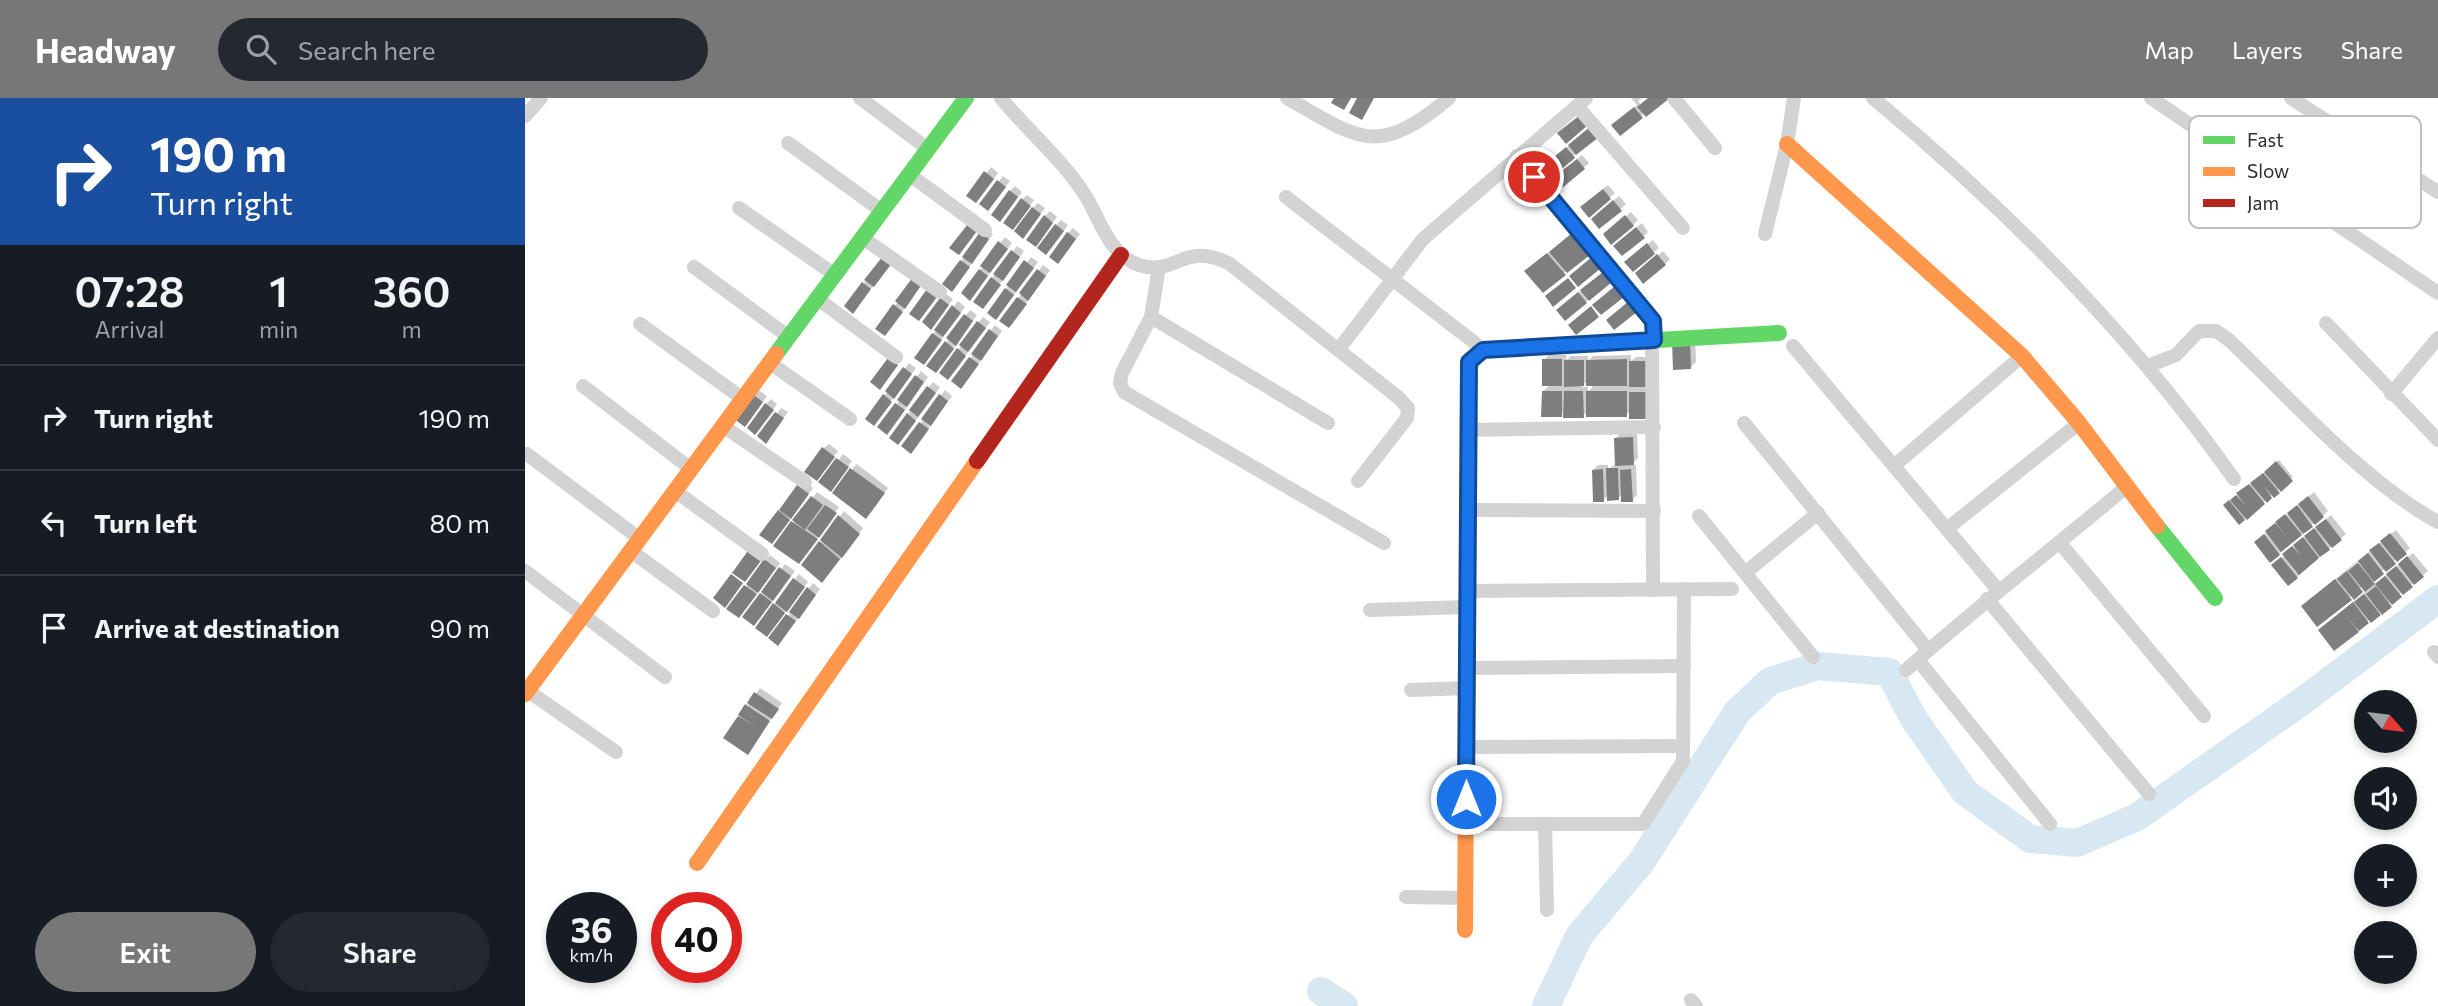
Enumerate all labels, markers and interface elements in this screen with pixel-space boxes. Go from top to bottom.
search box [218,18,708,81]
text: Headway [35,29,176,70]
icon: search [242,30,280,68]
text: Search here [298,34,436,65]
text: Map [2145,35,2194,64]
text: Layers [2232,35,2303,64]
text: Share [2341,35,2403,64]
legend [2189,116,2421,228]
text: 190 m [150,122,287,182]
icon: right [35,126,126,217]
text: Fast [2247,128,2284,151]
pin [1504,147,1564,207]
icon: arrive [1515,158,1553,196]
text: Slow [2247,159,2289,182]
text: Turn right [150,182,293,222]
text: Jam [2247,191,2279,214]
text: 07:28 [74,264,185,316]
text: 1 [269,264,288,316]
text: 360 [373,264,451,316]
text: Arrival [95,315,164,343]
text: min [259,315,298,343]
text: m [402,315,422,343]
icon: right [35,399,73,437]
text: Turn right [94,402,213,433]
text: 190 m [418,402,490,433]
icon: left [35,504,73,542]
text: Turn left [94,507,197,538]
text: 80 m [430,507,490,538]
icon: arrive [35,609,73,647]
text: Arrive at destination [94,612,340,643]
text: 90 m [430,612,490,643]
north arrow [2354,690,2417,752]
map controls [2354,690,2417,984]
position arrow [1429,762,1503,836]
button: sound [2354,767,2417,830]
button: + [2354,844,2417,907]
speed limit sign: 40 [651,892,742,983]
text: 36 [571,907,612,950]
button: Exit [35,912,256,992]
button: Share [270,912,490,992]
button: − [2354,921,2417,984]
text: km/h [570,944,613,966]

